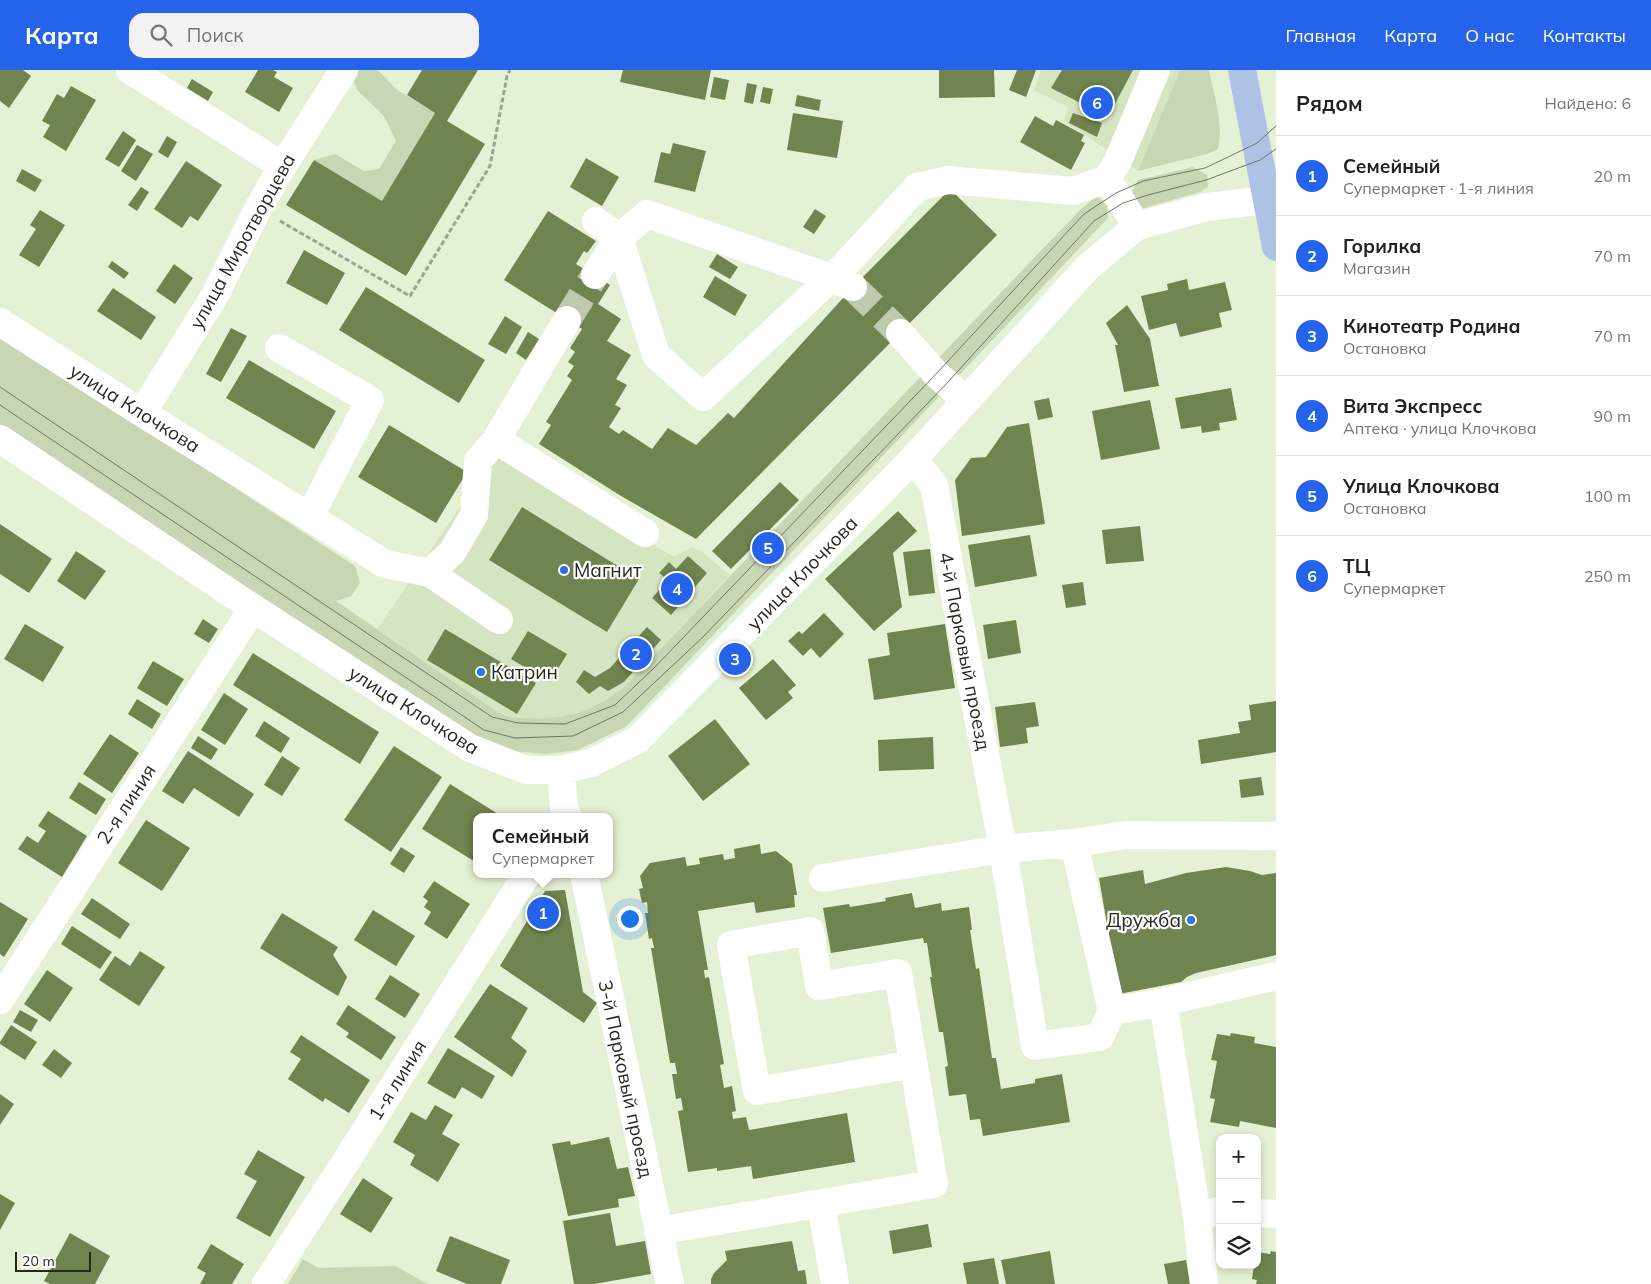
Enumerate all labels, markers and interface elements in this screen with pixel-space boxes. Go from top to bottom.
search box [129,13,479,58]
text: Карта [25,20,99,50]
icon: search [147,21,175,49]
text: Поиск [187,23,244,47]
text: Главная [1286,24,1356,47]
text: Карта [1384,24,1437,47]
text: О нас [1465,24,1515,47]
text: Контакты [1543,24,1626,47]
pin: 6 [1081,84,1113,122]
text: Рядом [1296,90,1363,116]
text: Найдено: 6 [1545,93,1631,113]
street label: улица Миротворцева [184,149,300,333]
text: Семейный [1343,154,1441,178]
text: 1 [1307,166,1317,186]
text: 20 m [1594,166,1631,186]
text: Супермаркет · 1-я линия [1343,178,1534,198]
text: Горилка [1343,234,1421,258]
text: 2 [1307,246,1317,266]
text: 70 m [1594,246,1631,266]
text: Магазин [1343,258,1411,278]
text: Кинотеатр Родина [1343,314,1521,338]
text: 3 [1307,326,1317,346]
text: 70 m [1594,326,1631,346]
text: Остановка [1343,338,1427,358]
street label: улица Клочкова [65,358,205,458]
text: Вита Экспресс [1343,394,1482,418]
text: 4 [1307,406,1317,426]
text: 90 m [1594,406,1631,426]
text: Аптека · улица Клочкова [1343,418,1536,438]
text: Улица Клочкова [1343,474,1500,498]
text: 5 [1307,486,1317,506]
text: 100 m [1584,486,1631,506]
text: Остановка [1343,498,1427,518]
street label: улица Клочкова [742,511,862,635]
pin: 5 [752,529,784,567]
street label: 4-й Парковый проезд [934,550,996,753]
text: ТЦ [1343,554,1370,578]
place label: Магнит [574,558,642,582]
marker: Магнит [558,564,570,576]
text: 6 [1307,566,1317,586]
text: 250 m [1584,566,1631,586]
pin: 4 [661,570,693,608]
text: Супермаркет [1343,578,1446,598]
pin: 2 [620,635,652,673]
pin: 3 [719,640,751,678]
street label: улица Клочкова [344,660,484,760]
place label: Катрин [491,660,558,684]
marker: Катрин [475,666,487,678]
street label: 2-я линия [91,760,161,848]
popup [473,813,613,878]
text: Семейный [492,824,589,848]
text: Супермаркет [492,848,594,868]
pin: 1 [527,894,559,932]
your location [617,906,643,932]
place label: Дружба [1106,908,1181,932]
marker: Дружба [1185,914,1197,926]
street label: 3-й Парковый проезд [593,978,659,1181]
street label: 1-я линия [363,1035,431,1125]
map controls [1216,1134,1261,1269]
button: + [1216,1134,1261,1179]
button: − [1216,1179,1261,1224]
button: layers [1216,1224,1261,1269]
scale bar [15,1249,91,1272]
text: 20 m [22,1252,55,1270]

